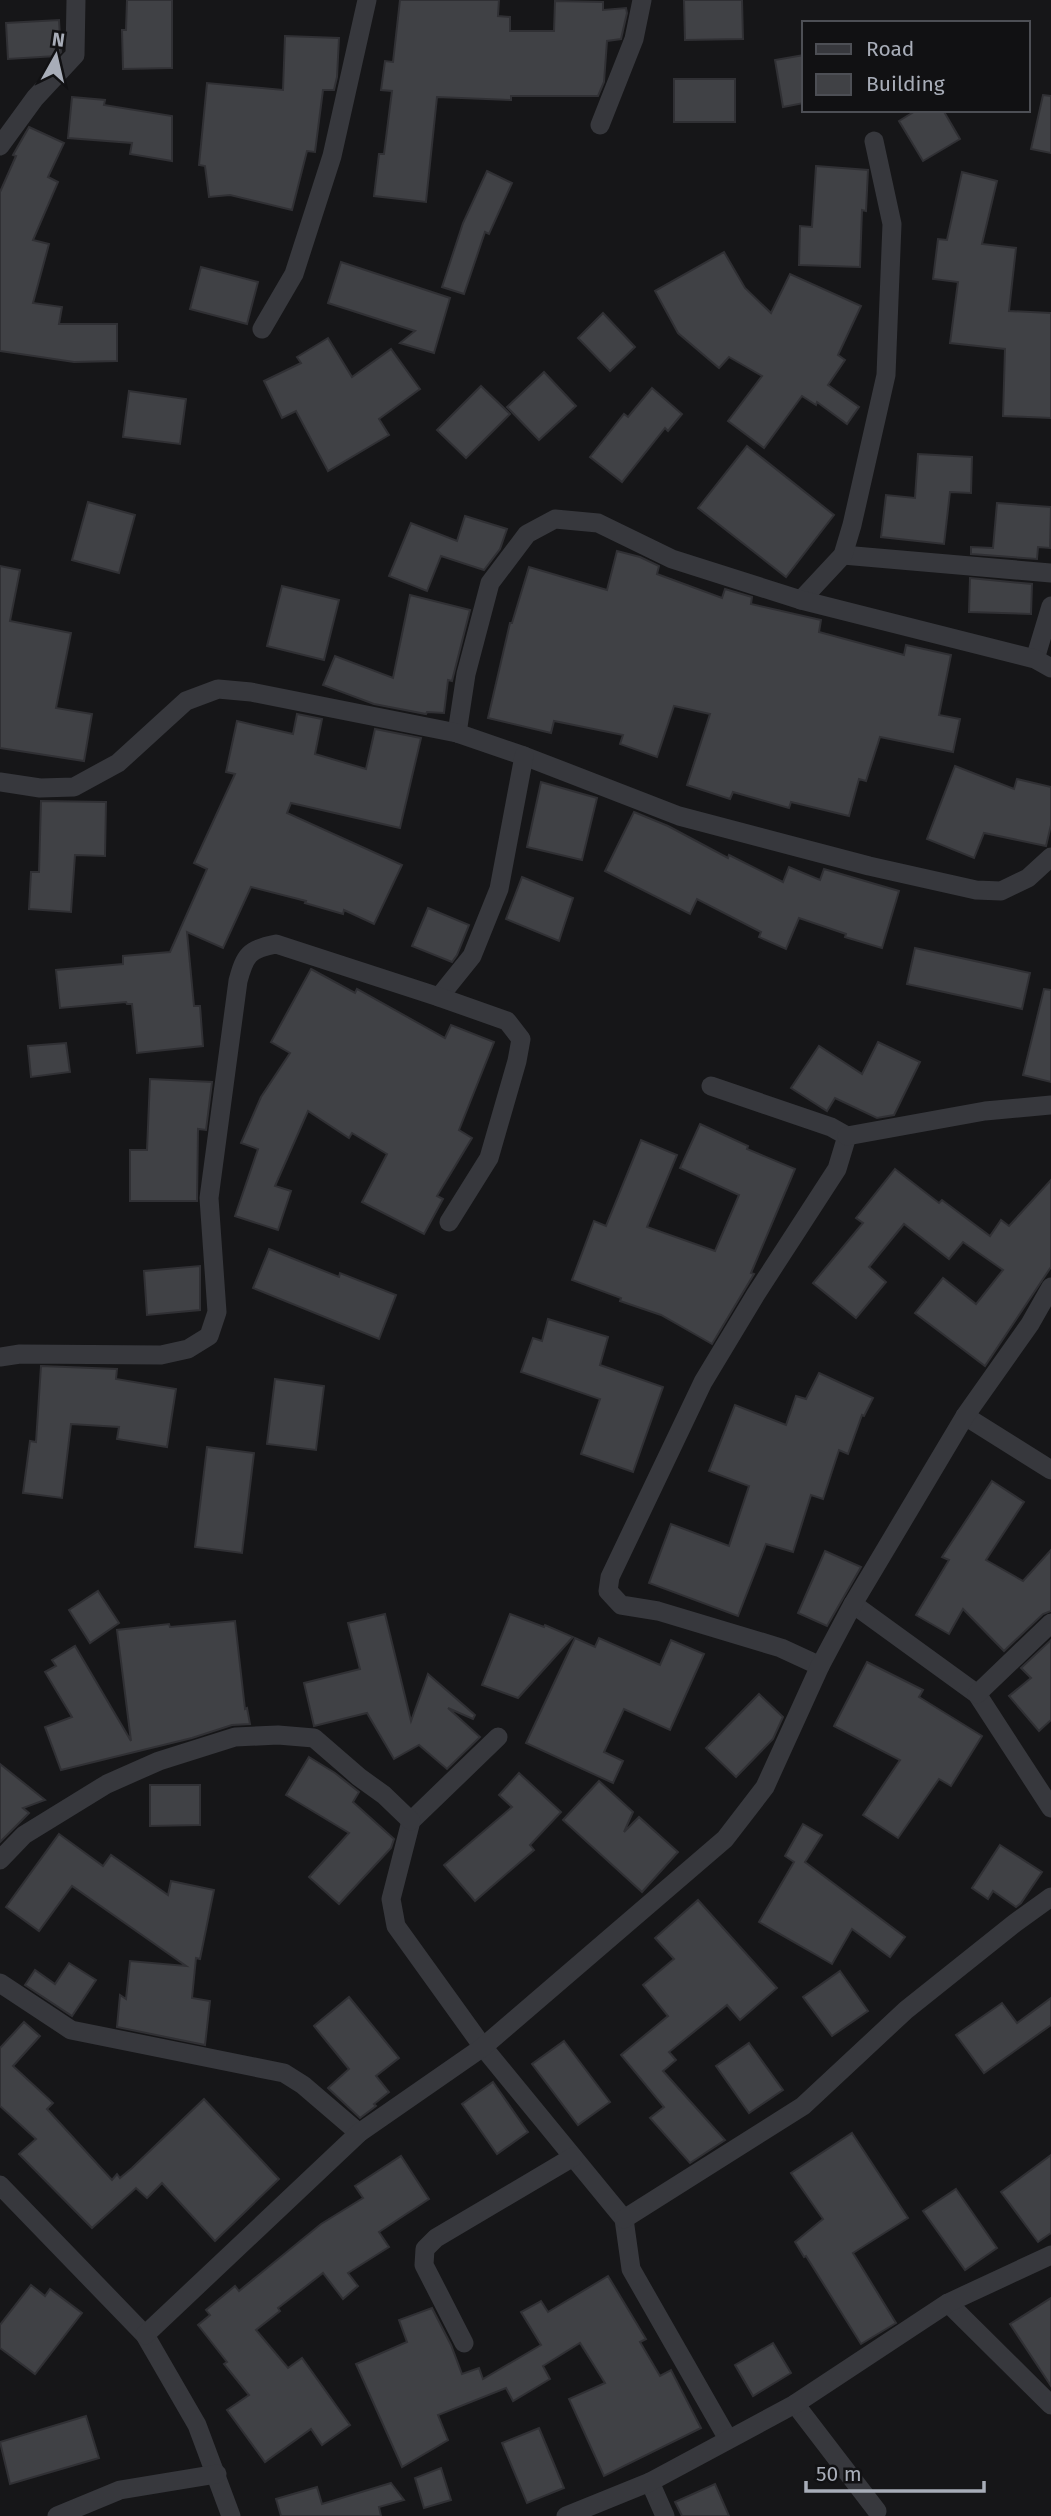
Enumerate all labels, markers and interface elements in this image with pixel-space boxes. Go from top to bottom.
north arrow [21,21,91,91]
legend [802,21,1030,112]
text: N [50,27,66,52]
text: Road [866,36,914,62]
text: Building [866,71,945,97]
scale bar [806,2450,984,2494]
text: 50 m [816,2461,862,2487]

